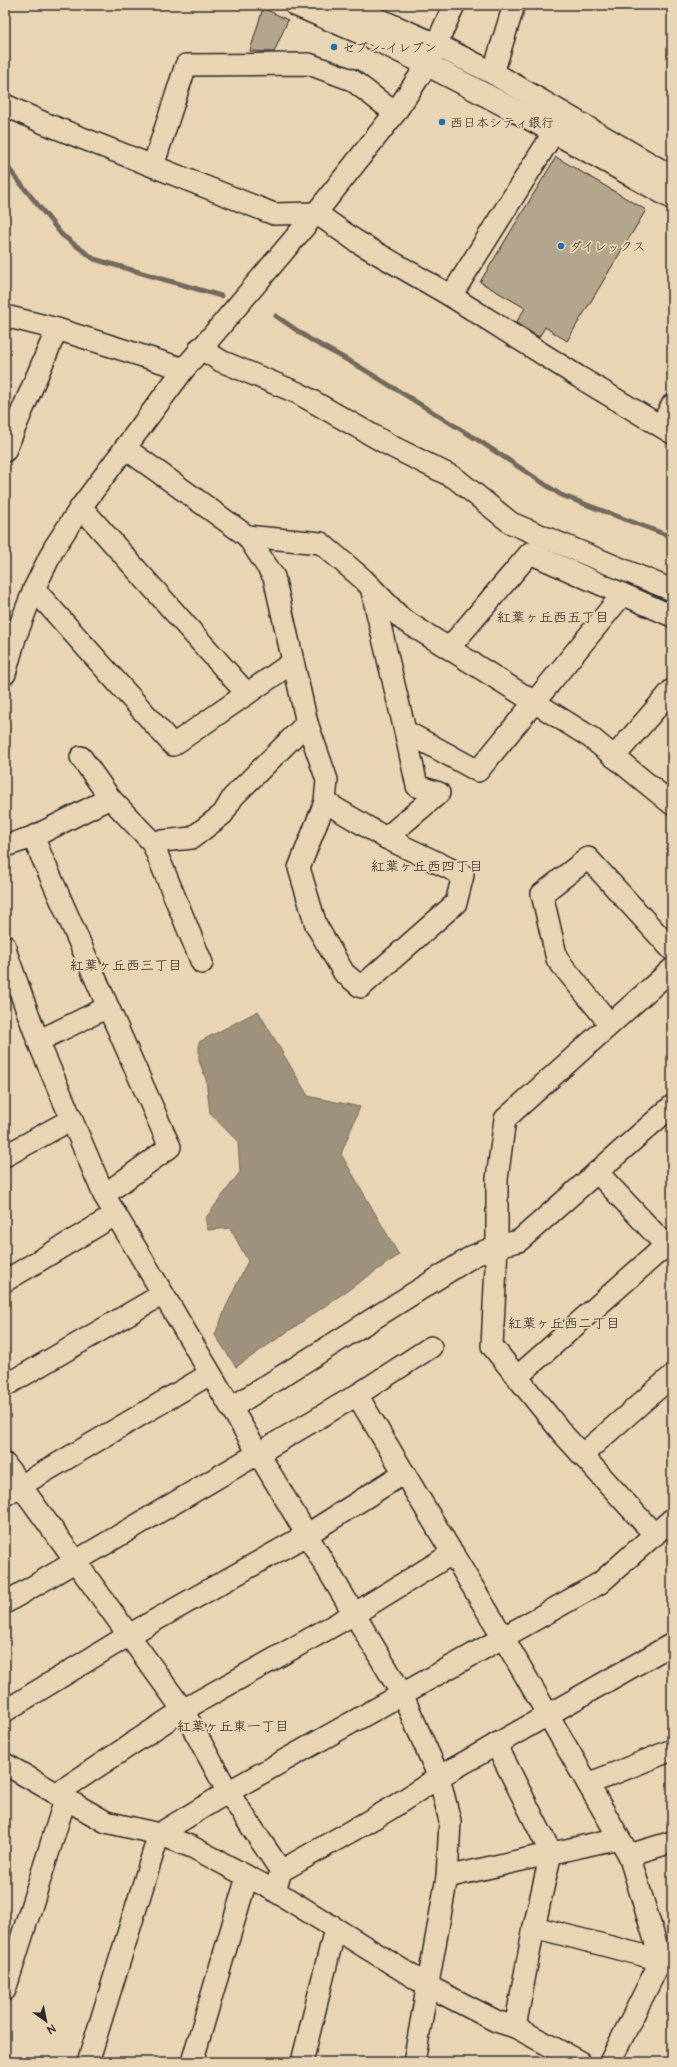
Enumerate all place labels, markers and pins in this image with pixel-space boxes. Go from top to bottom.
place label: セブン-イレブン [342,39,437,57]
marker: セブン-イレブン [329,42,339,52]
place label: 西日本シティ銀行 [450,114,554,132]
marker: 西日本シティ銀行 [437,117,447,127]
place label: ダイレックス [569,238,645,256]
marker: ダイレックス [556,241,566,251]

